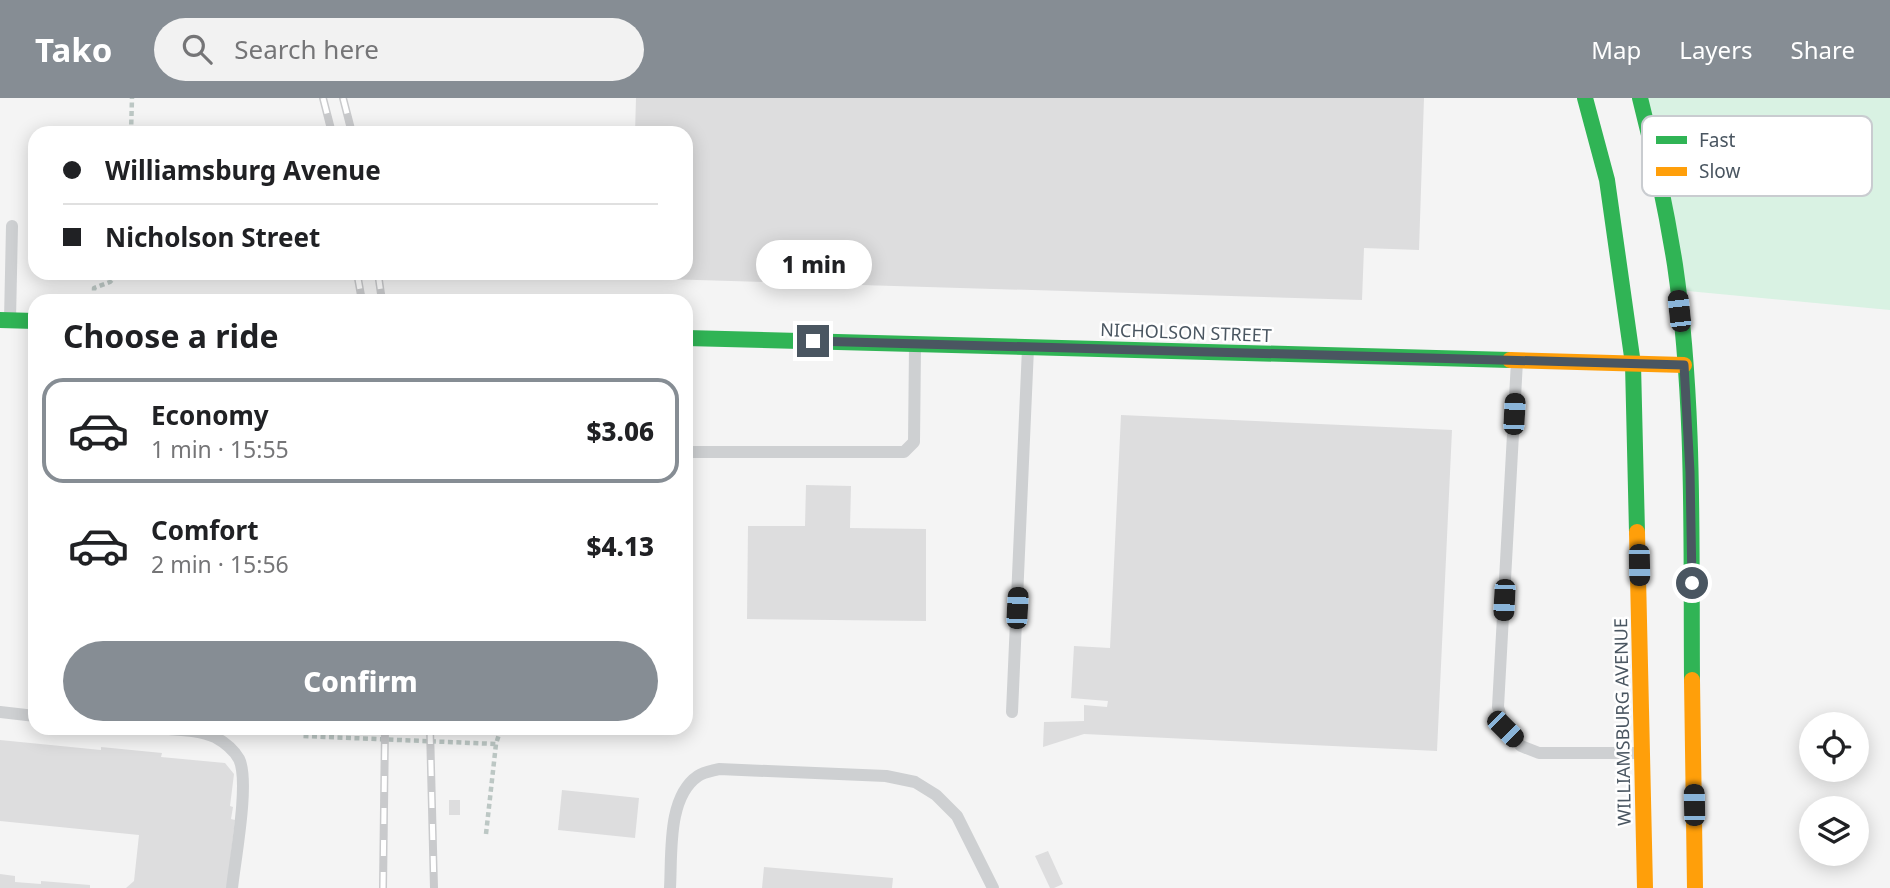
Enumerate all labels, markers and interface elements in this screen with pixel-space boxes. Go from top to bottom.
search box [154,18,644,81]
text: Tako [35,27,112,72]
icon: search [178,30,216,68]
text: Search here [234,31,379,67]
text: Map [1591,33,1641,66]
text: Layers [1679,33,1753,66]
text: Share [1791,33,1855,66]
legend [1642,116,1872,196]
text: Fast [1699,127,1736,153]
text: Williamsburg Avenue [105,152,381,188]
text: Slow [1699,158,1740,184]
text: Nicholson Street [105,219,320,255]
callout: 1 min [755,240,871,288]
text: 1 min [782,248,846,280]
car [1667,289,1692,333]
text: Choose a ride [63,314,279,357]
street label: NICHOLSON STREET [1100,317,1272,347]
route end [797,325,829,357]
car [1503,392,1526,436]
text: Economy [151,397,269,433]
icon: car [67,399,130,462]
text: $3.06 [587,413,654,449]
text: 1 min · 15:55 [151,433,289,465]
text: Comfort [151,512,259,548]
icon: car [67,514,130,577]
text: $4.13 [587,528,654,564]
car [1629,544,1650,586]
text: 2 min · 15:56 [151,548,289,580]
route start [1676,567,1708,599]
car [1493,578,1516,622]
car [1006,586,1029,630]
street label: WILLIAMSBURG AVENUE [1608,618,1636,826]
button: Confirm [63,641,658,721]
car [1483,707,1528,751]
map controls [1799,712,1869,866]
button: locate [1799,712,1869,782]
car [1684,784,1705,826]
button: layers [1799,796,1869,866]

